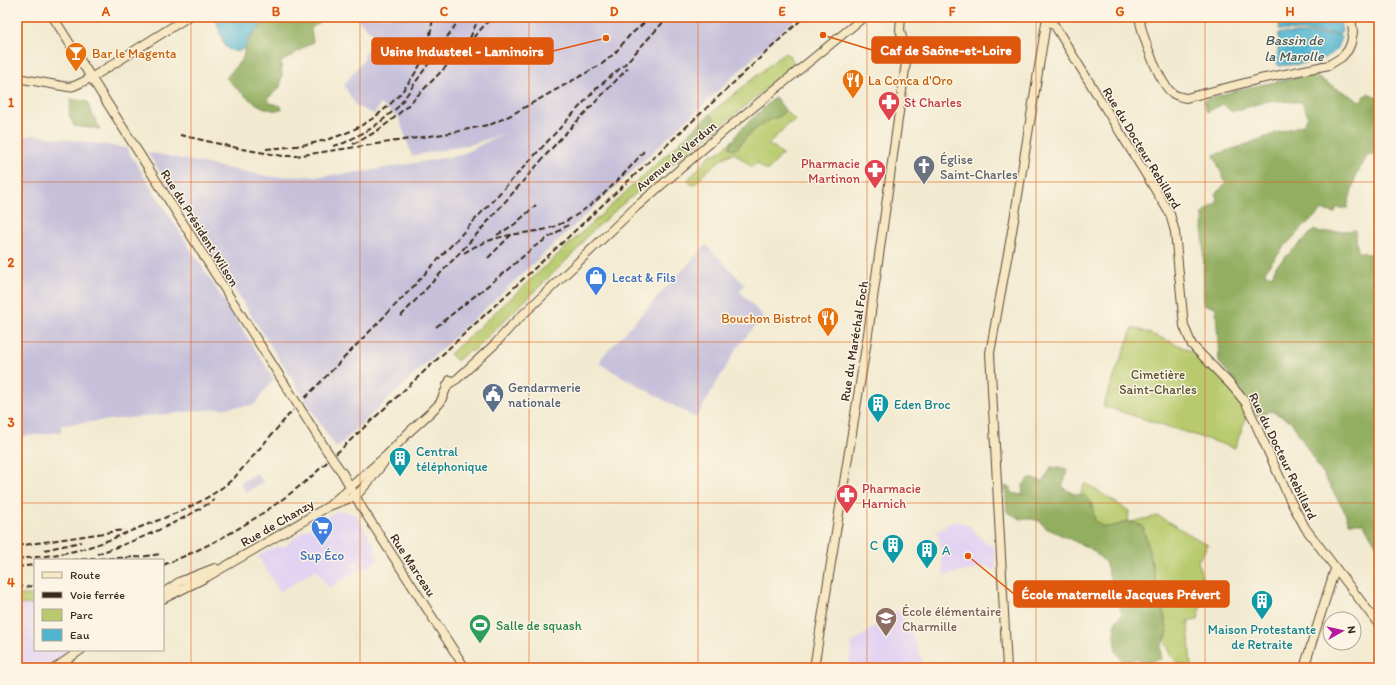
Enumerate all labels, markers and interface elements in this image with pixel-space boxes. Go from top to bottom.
text: A [101,4,111,19]
text: B [272,4,281,19]
text: C [440,4,449,19]
text: D [610,4,619,19]
text: E [778,4,786,19]
text: F [949,4,956,19]
text: G [1116,4,1125,19]
text: H [1286,4,1295,19]
water label: Bassin de la Marolle [1264,32,1325,65]
callout: Caf de Saône-et-Loire [872,37,1020,63]
callout: Usine Industeel - Laminoirs [372,38,553,64]
bar icon: Bar le Magenta [63,40,89,73]
text: Caf de Saône-et-Loire [880,42,1012,59]
text: Usine Industeel - Laminoirs [380,43,544,60]
place label: Bar le Magenta [92,46,177,61]
restaurant icon: La Conca d'Oro [840,67,866,100]
place label: La Conca d'Oro [868,73,953,88]
street label: Rue du Docteur Rebillard [1100,84,1184,212]
pharmacy icon: St Charles [876,89,902,122]
text: 1 [8,95,14,110]
place label: St Charles [904,95,962,110]
street label: Avenue de Verdun [633,118,720,194]
place label: Église Saint-Charles [940,152,1018,182]
church icon: Église Saint-Charles [911,153,937,186]
place label: Pharmacie Martinon [801,156,861,186]
pharmacy icon: Pharmacie Martinon [862,157,888,190]
street label: Rue du Président Wilson [158,167,243,290]
text: 2 [8,255,15,270]
shop icon: Lecat & Fils [583,264,609,297]
place label: Lecat & Fils [612,270,676,285]
street label: Rue du Maréchal Foch [837,280,871,402]
restaurant icon: Bouchon Bistrot [815,305,841,338]
place label: Bouchon Bistrot [721,311,812,326]
park label: Cimetière Saint-Charles [1119,367,1197,397]
place label: Gendarmerie nationale [508,380,581,410]
public building icon: Gendarmerie nationale [480,381,506,414]
street label: Rue du Docteur Rebillard [1246,390,1320,522]
building icon: Eden Broc [865,391,891,424]
place label: Eden Broc [894,397,951,412]
text: 3 [7,415,15,430]
place label: Central téléphonique [416,444,488,474]
building icon: Central téléphonique [387,445,413,478]
place label: Pharmacie Harnich [862,481,921,511]
pharmacy icon: Pharmacie Harnich [834,482,860,515]
street label: Rue de Chanzy [238,496,316,550]
supermarket icon: Sup Éco [309,514,335,547]
street label: Rue Marceau [387,531,439,599]
building icon: C [880,532,906,565]
building icon: A [914,537,940,570]
place label: C [870,538,878,553]
place label: A [942,543,951,558]
place label: Sup Éco [300,548,344,563]
legend [34,559,164,651]
text: Route [70,568,100,582]
text: 4 [7,575,15,590]
callout: École maternelle Jacques Prévert [1014,581,1229,607]
text: École maternelle Jacques Prévert [1021,586,1221,603]
text: Voie ferrée [70,588,125,602]
building icon: Maison Protestante de Retraite [1249,588,1275,621]
place label: École élémentaire Charmille [902,604,1001,634]
school or university icon: École élémentaire Charmille [873,605,899,638]
text: Parc [70,608,93,622]
north arrow [1322,611,1362,651]
sports icon: Salle de squash [467,612,493,645]
place label: Salle de squash [496,618,582,633]
place label: Maison Protestante de Retraite [1208,622,1316,652]
text: N [1344,625,1358,634]
text: Eau [70,628,90,642]

